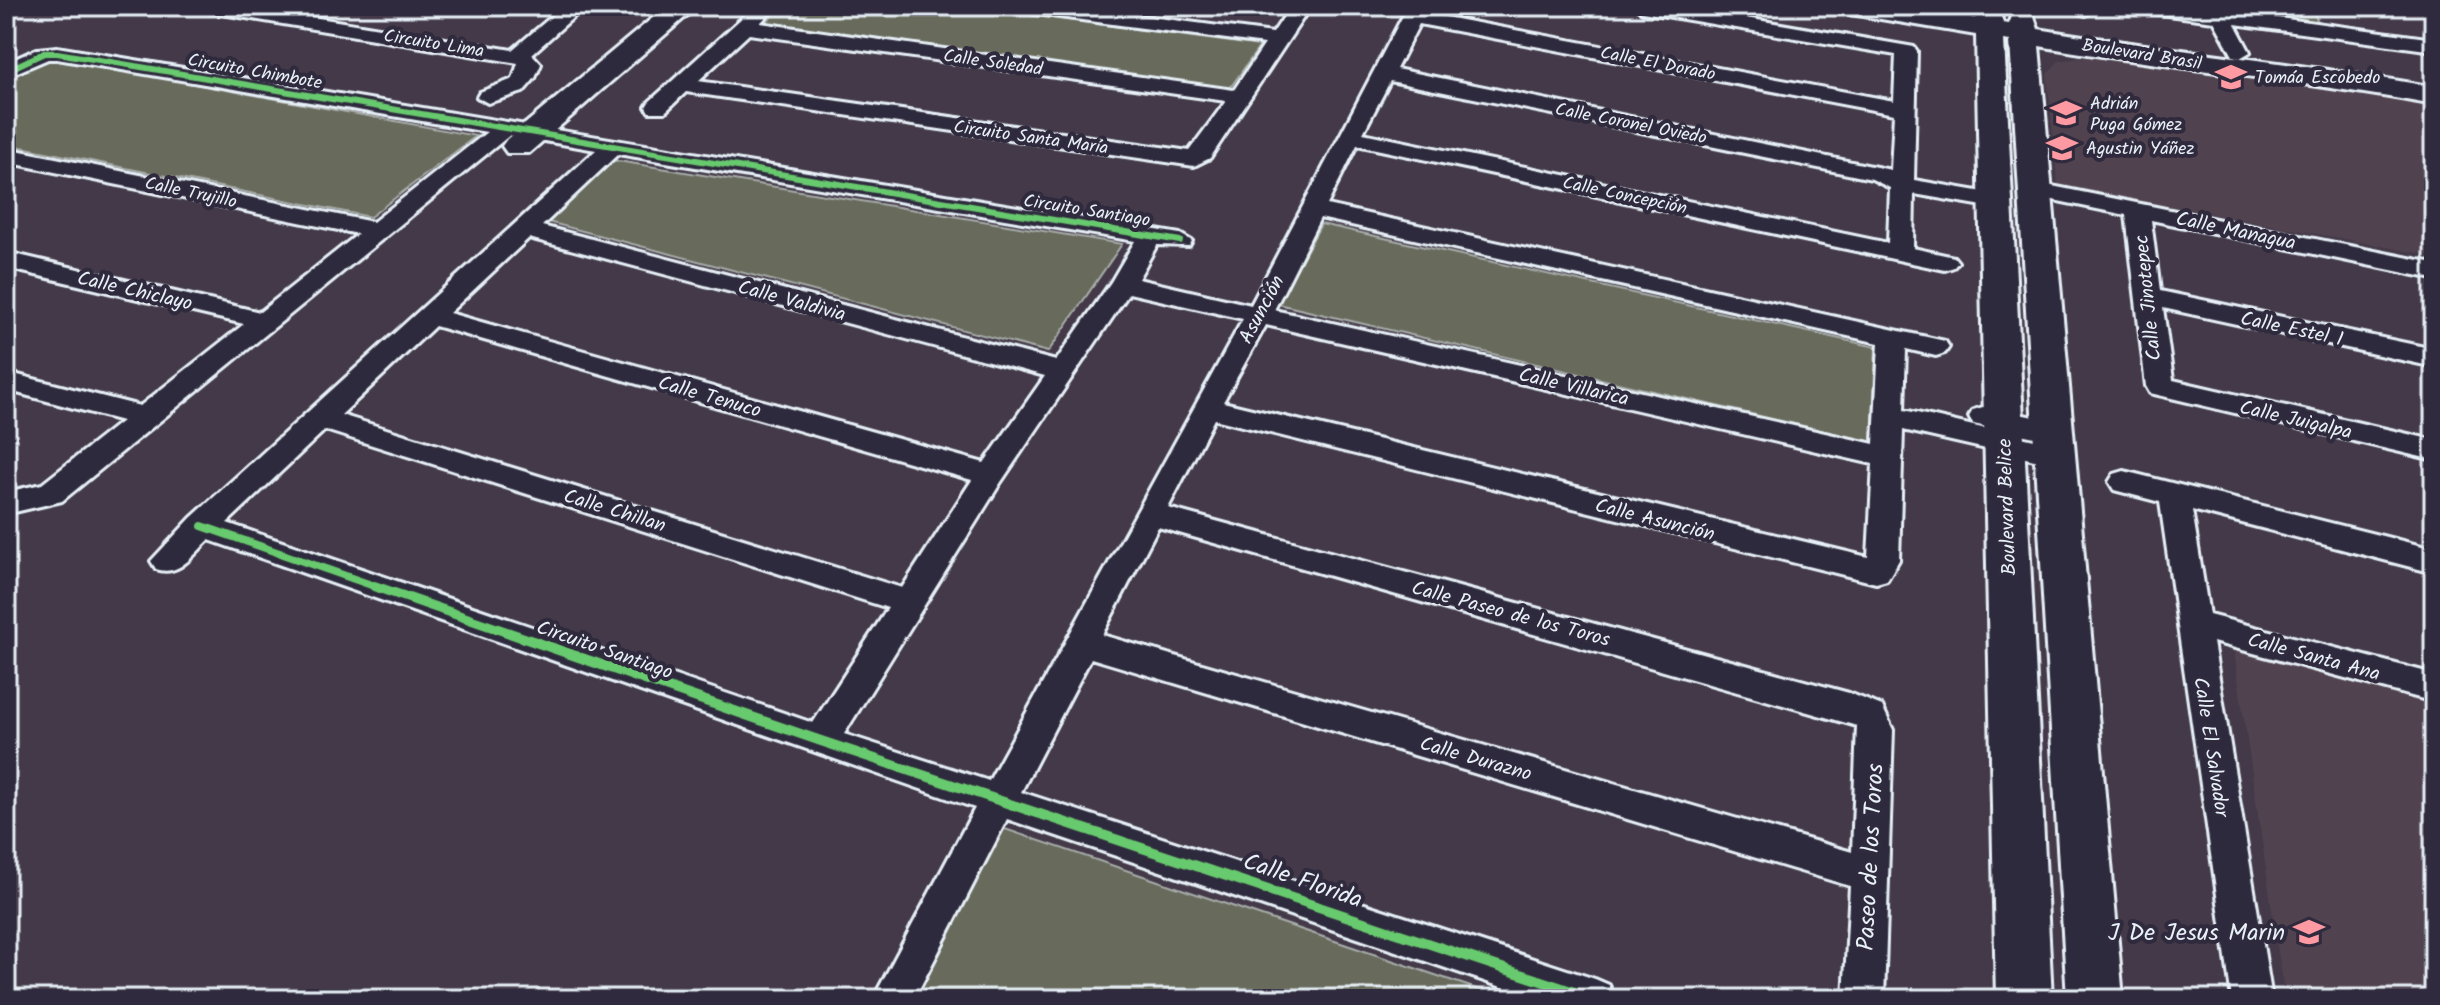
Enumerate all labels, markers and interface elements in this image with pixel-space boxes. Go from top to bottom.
street label: Circuito Lima [382,22,486,67]
street label: Boulevard Brasil [2080,32,2204,79]
street label: Calle El Dorado [1598,39,1718,90]
street label: Calle Soledad [941,42,1045,85]
street label: Circuito Chimbote [185,46,324,99]
school or university icon: Tomáa Escobedo [2214,60,2248,94]
place label: Tomáa Escobedo [2255,64,2380,93]
place label: Adrián Puga Gómez [2090,90,2182,140]
street label: Calle Coronel Oviedo [1552,96,1709,153]
school or university icon: Adrián Puga Gómez [2049,96,2083,130]
street label: Circuito Santa María [952,113,1110,164]
school or university icon: Agustin Yáñez [2045,131,2079,165]
place label: Agustin Yáñez [2086,135,2194,164]
street label: Calle Concepción [1560,169,1690,224]
street label: Calle Trujillo [142,170,239,217]
street label: Circuito Santiago [1021,187,1152,236]
street label: Calle Managua [2173,204,2299,260]
street label: Calle Jinotepec [2126,233,2171,362]
street label: Calle Chiclayo [74,263,195,321]
street label: Asunción [1231,270,1294,350]
street label: Calle Valdivia [734,272,849,332]
street label: Calle Estel 1 [2237,303,2346,356]
street label: Calle Villarica [1515,360,1632,416]
street label: Calle Tenuco [654,368,765,428]
street label: Calle Juigalpa [2236,392,2355,449]
street label: Boulevard Belice [1990,438,2026,576]
street label: Calle Chillan [559,481,670,543]
street label: Calle Asunción [1591,491,1718,551]
street label: Calle Paseo de los Toros [1408,573,1614,657]
street label: Circuito Santiago [532,613,677,689]
street label: Calle Santa Ana [2244,625,2383,691]
street label: Calle El Salvador [2183,675,2237,821]
street label: Calle Durazno [1416,729,1535,791]
street label: Paseo de los Toros [1847,762,1896,952]
street label: Calle Florida [1238,843,1367,920]
place label: J De Jesus Marin [2108,914,2285,953]
school or university icon: J De Jesus Marin [2292,915,2326,949]

